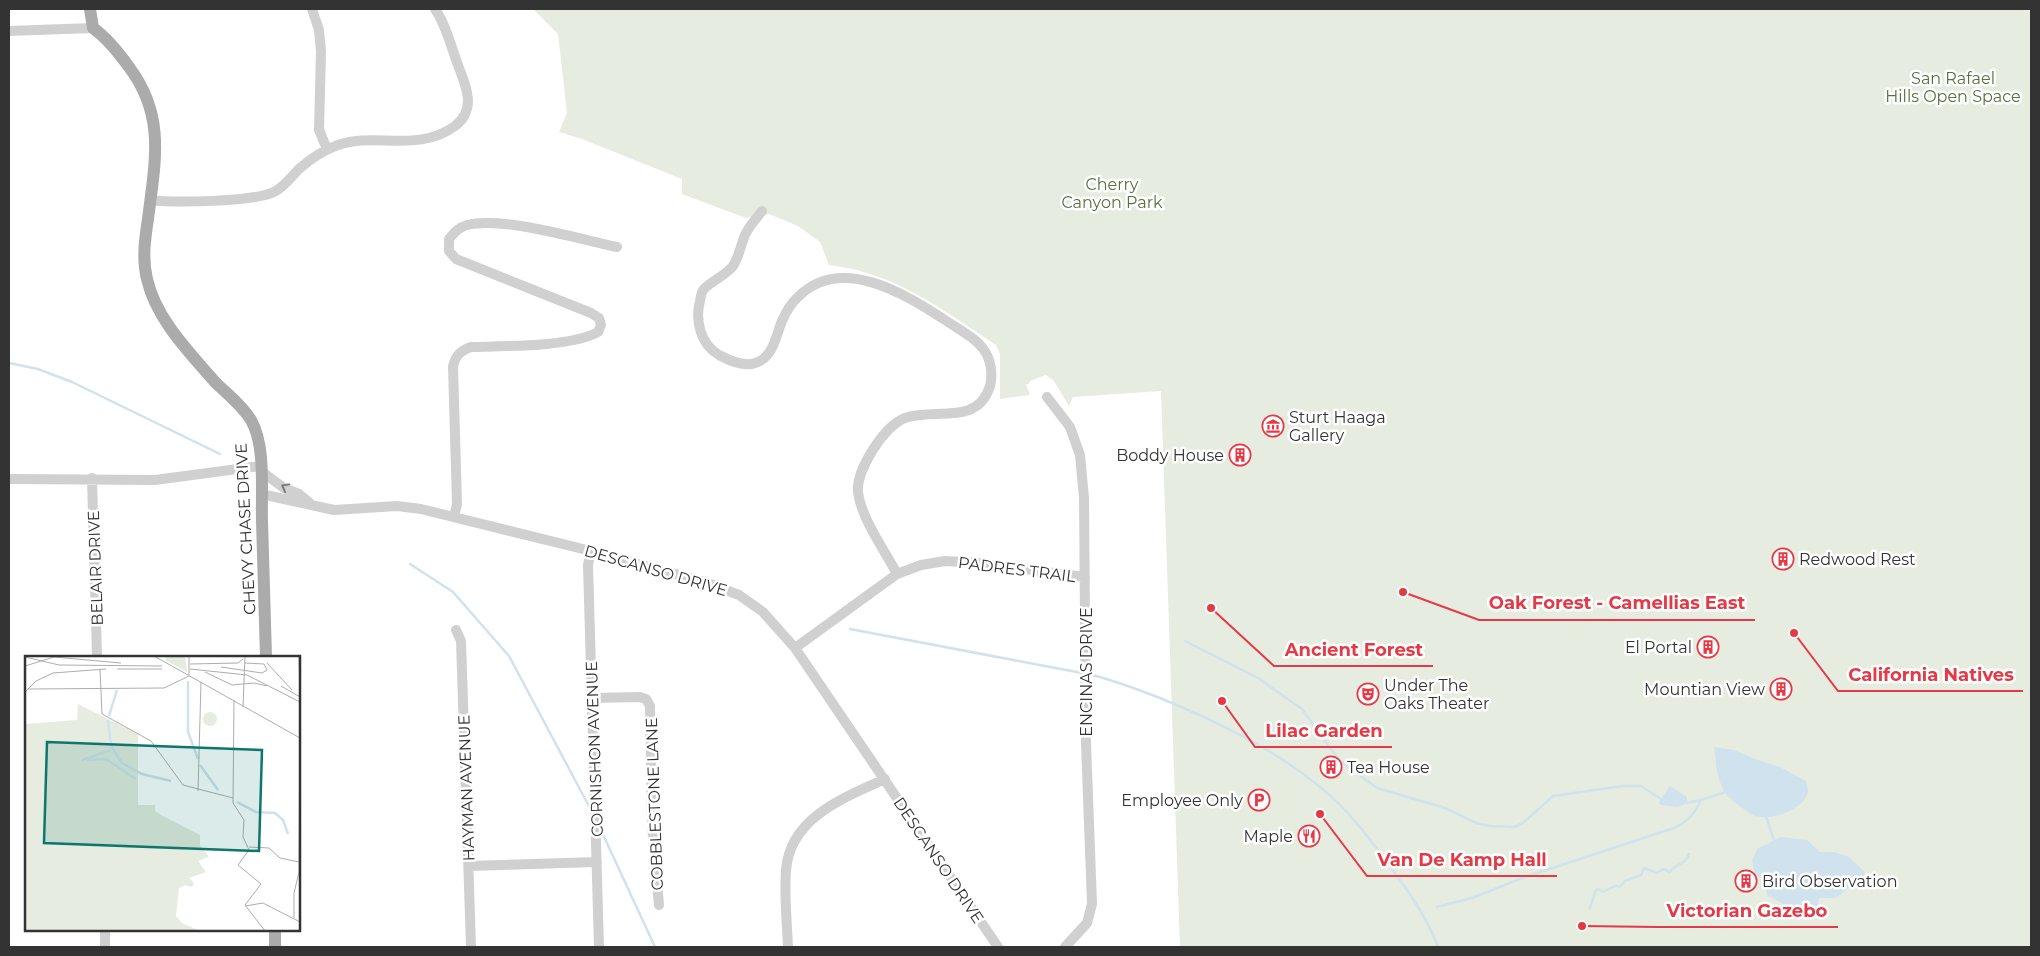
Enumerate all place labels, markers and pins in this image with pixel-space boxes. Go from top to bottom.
place label: Sturt Haaga Gallery [1289,408,1386,445]
museum icon: Sturt Haaga Gallery [1261,414,1285,438]
building icon: Boddy House [1228,443,1252,467]
place label: Boddy House [1116,446,1224,465]
building icon: Redwood Rest [1771,547,1795,571]
place label: Redwood Rest [1799,550,1916,569]
callout: Oak Forest - Camellias East [1479,587,1755,620]
callout: Ancient Forest [1274,633,1433,666]
building icon: El Portal [1696,635,1720,659]
place label: El Portal [1625,638,1692,657]
callout: California Natives [1838,658,2023,691]
place label: Under The Oaks Theater [1384,676,1489,713]
building icon: Mountian View [1769,677,1793,701]
place label: Mountian View [1644,680,1765,699]
theatre icon: Under The Oaks Theater [1356,682,1380,706]
callout: Lilac Garden [1255,714,1392,747]
building icon: Tea House [1319,755,1343,779]
place label: Tea House [1347,758,1430,777]
parking icon: Employee Only [1247,788,1271,812]
place label: Employee Only [1121,791,1243,810]
restaurant icon: Maple [1297,824,1321,848]
place label: Maple [1243,827,1293,846]
callout: Van De Kamp Hall [1367,843,1557,876]
building icon: Bird Observation [1734,869,1758,893]
place label: Bird Observation [1762,872,1897,891]
callout: Victorian Gazebo [1657,894,1838,927]

